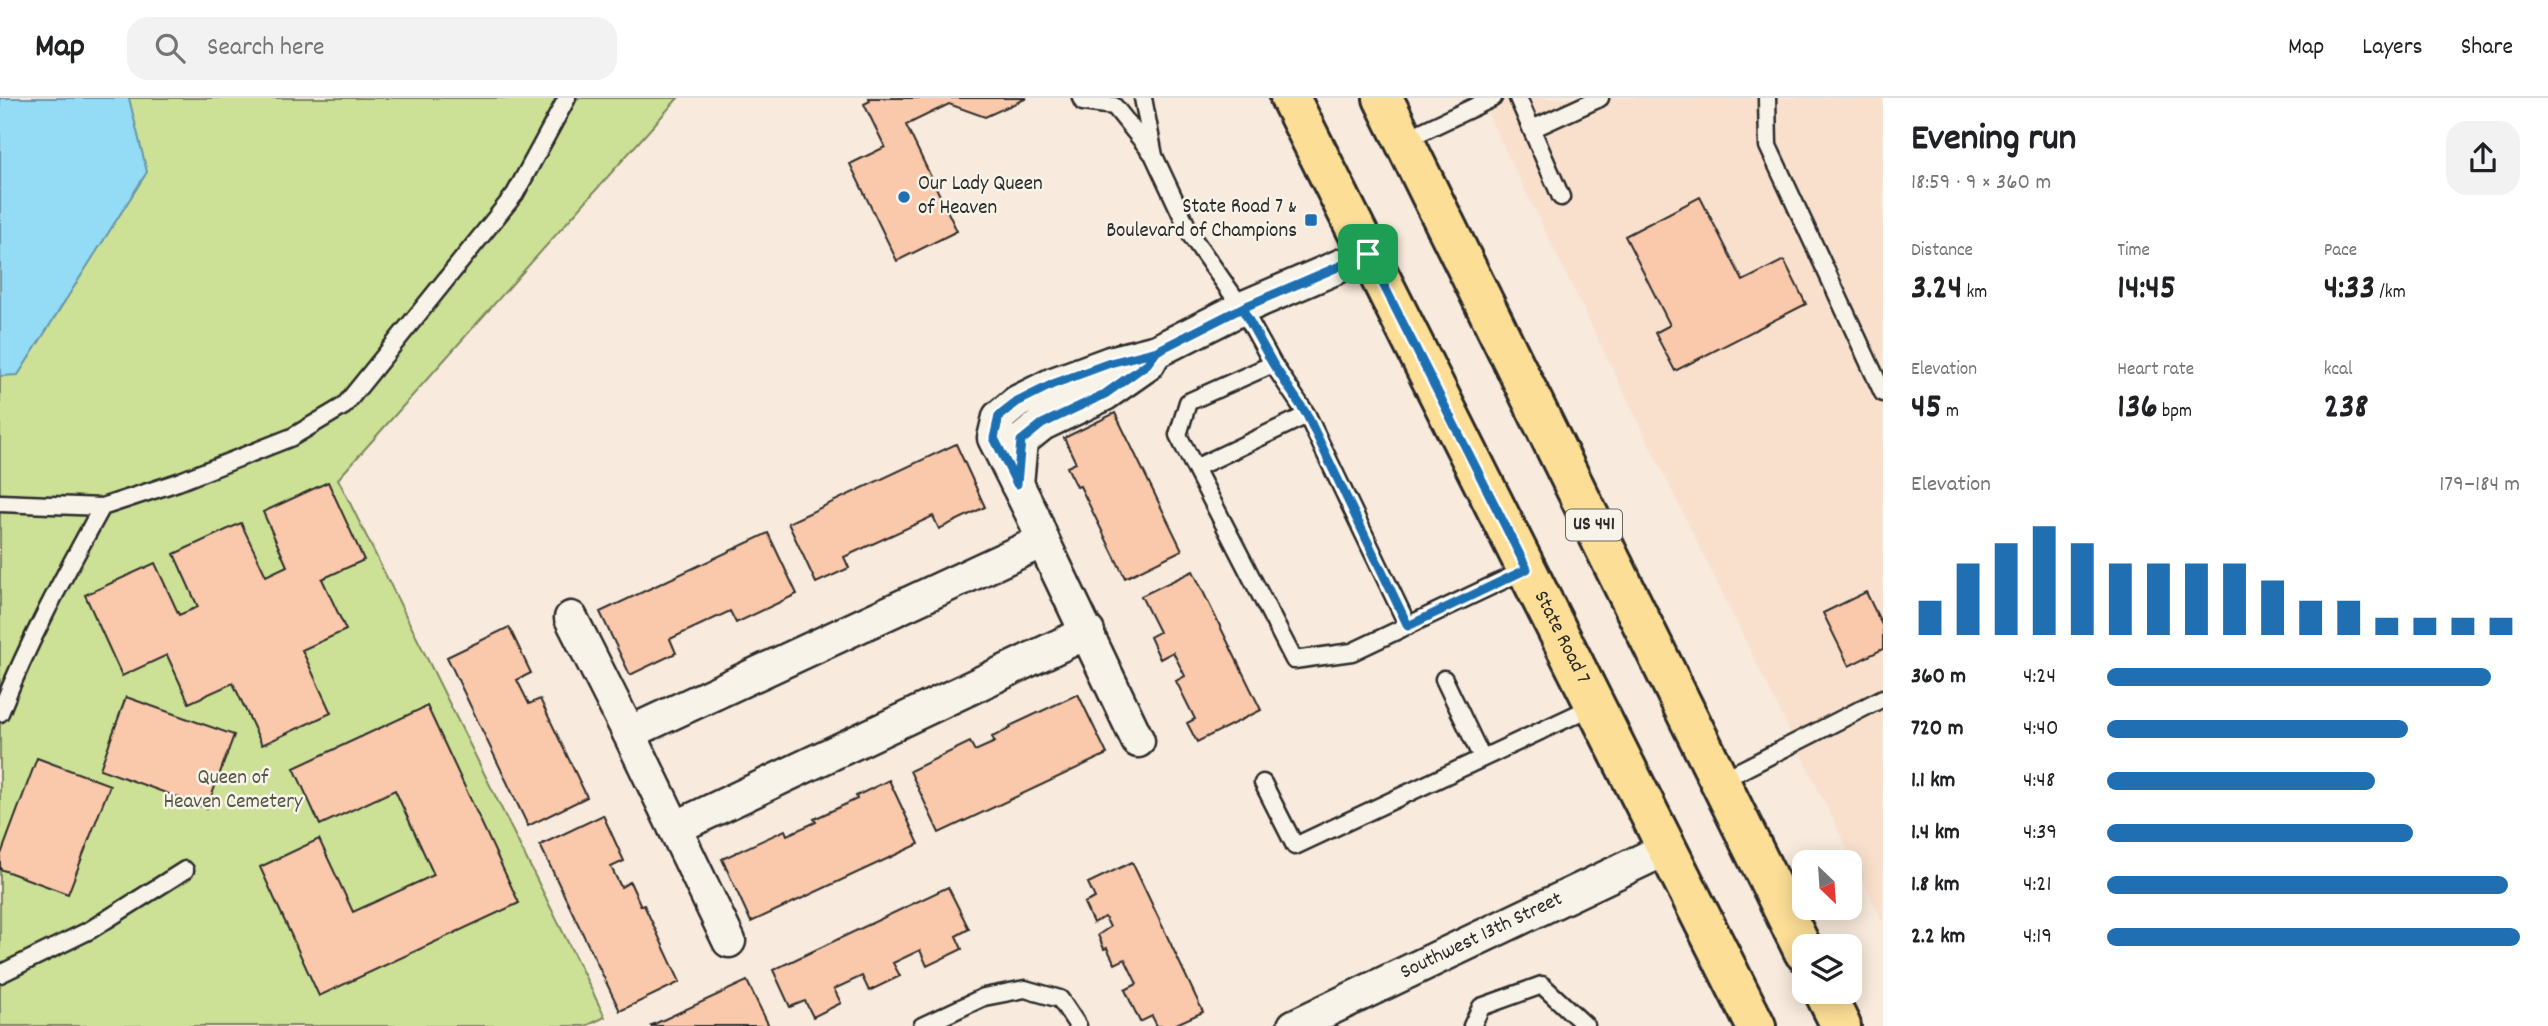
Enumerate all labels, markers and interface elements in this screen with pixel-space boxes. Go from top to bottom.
search box [127,17,617,80]
text: Map [35,25,85,72]
icon: search [151,29,189,67]
text: Search here [207,30,325,67]
text: Map [2288,31,2324,65]
text: Layers [2362,31,2423,65]
text: Share [2461,31,2513,65]
text: Evening run [1911,113,2076,168]
button: share [2446,121,2520,195]
text: 18:59 · 9 × 360 m [1911,167,2051,200]
place label: Our Lady Queen of Heaven [918,170,1043,224]
marker: Our Lady Queen of Heaven [896,189,912,205]
place label: State Road 7 & Boulevard of Champions [1106,193,1297,247]
marker: State Road 7 & Boulevard of Champions [1303,212,1319,228]
pin [1338,224,1398,284]
icon: arrive [1349,235,1387,273]
text: Distance [1911,238,1973,265]
text: Time [2117,238,2150,265]
text: Pace [2324,238,2357,265]
text: 3.24 [1911,265,1962,315]
text: 14:45 [2117,265,2176,315]
text: 4:33 [2324,265,2375,315]
text: km [1962,280,1987,307]
text: /km [2375,280,2406,307]
text: Elevation [1911,357,1977,384]
text: Heart rate [2117,357,2194,384]
text: kcal [2324,357,2353,384]
text: 45 [1911,384,1942,434]
text: 136 [2117,384,2158,434]
text: 238 [2324,384,2369,434]
text: m [1942,399,1959,426]
text: bpm [2158,399,2192,426]
text: Elevation [1911,469,1991,502]
text: 179–184 m [2439,469,2520,502]
road number: US 441 [1566,510,1622,540]
street label: State Road 7 [1525,586,1597,690]
text: 360 m [1911,661,1966,694]
text: 4:24 [2023,661,2056,694]
text: 720 m [1911,713,1963,746]
text: 4:40 [2023,713,2058,746]
park label: Queen of Heaven Cemetery [164,764,303,818]
text: 1.1 km [1911,765,1955,798]
text: 4:48 [2023,765,2055,798]
text: 1.4 km [1911,817,1960,850]
text: 4:39 [2023,817,2057,850]
north arrow [1792,850,1862,920]
map controls [1792,850,1862,1004]
text: 1.8 km [1911,869,1960,902]
text: 4:21 [2023,869,2051,902]
street label: Southwest 13th Street [1396,885,1568,988]
text: 2.2 km [1911,921,1965,954]
text: 4:19 [2023,921,2052,954]
button: layers [1792,934,1862,1004]

